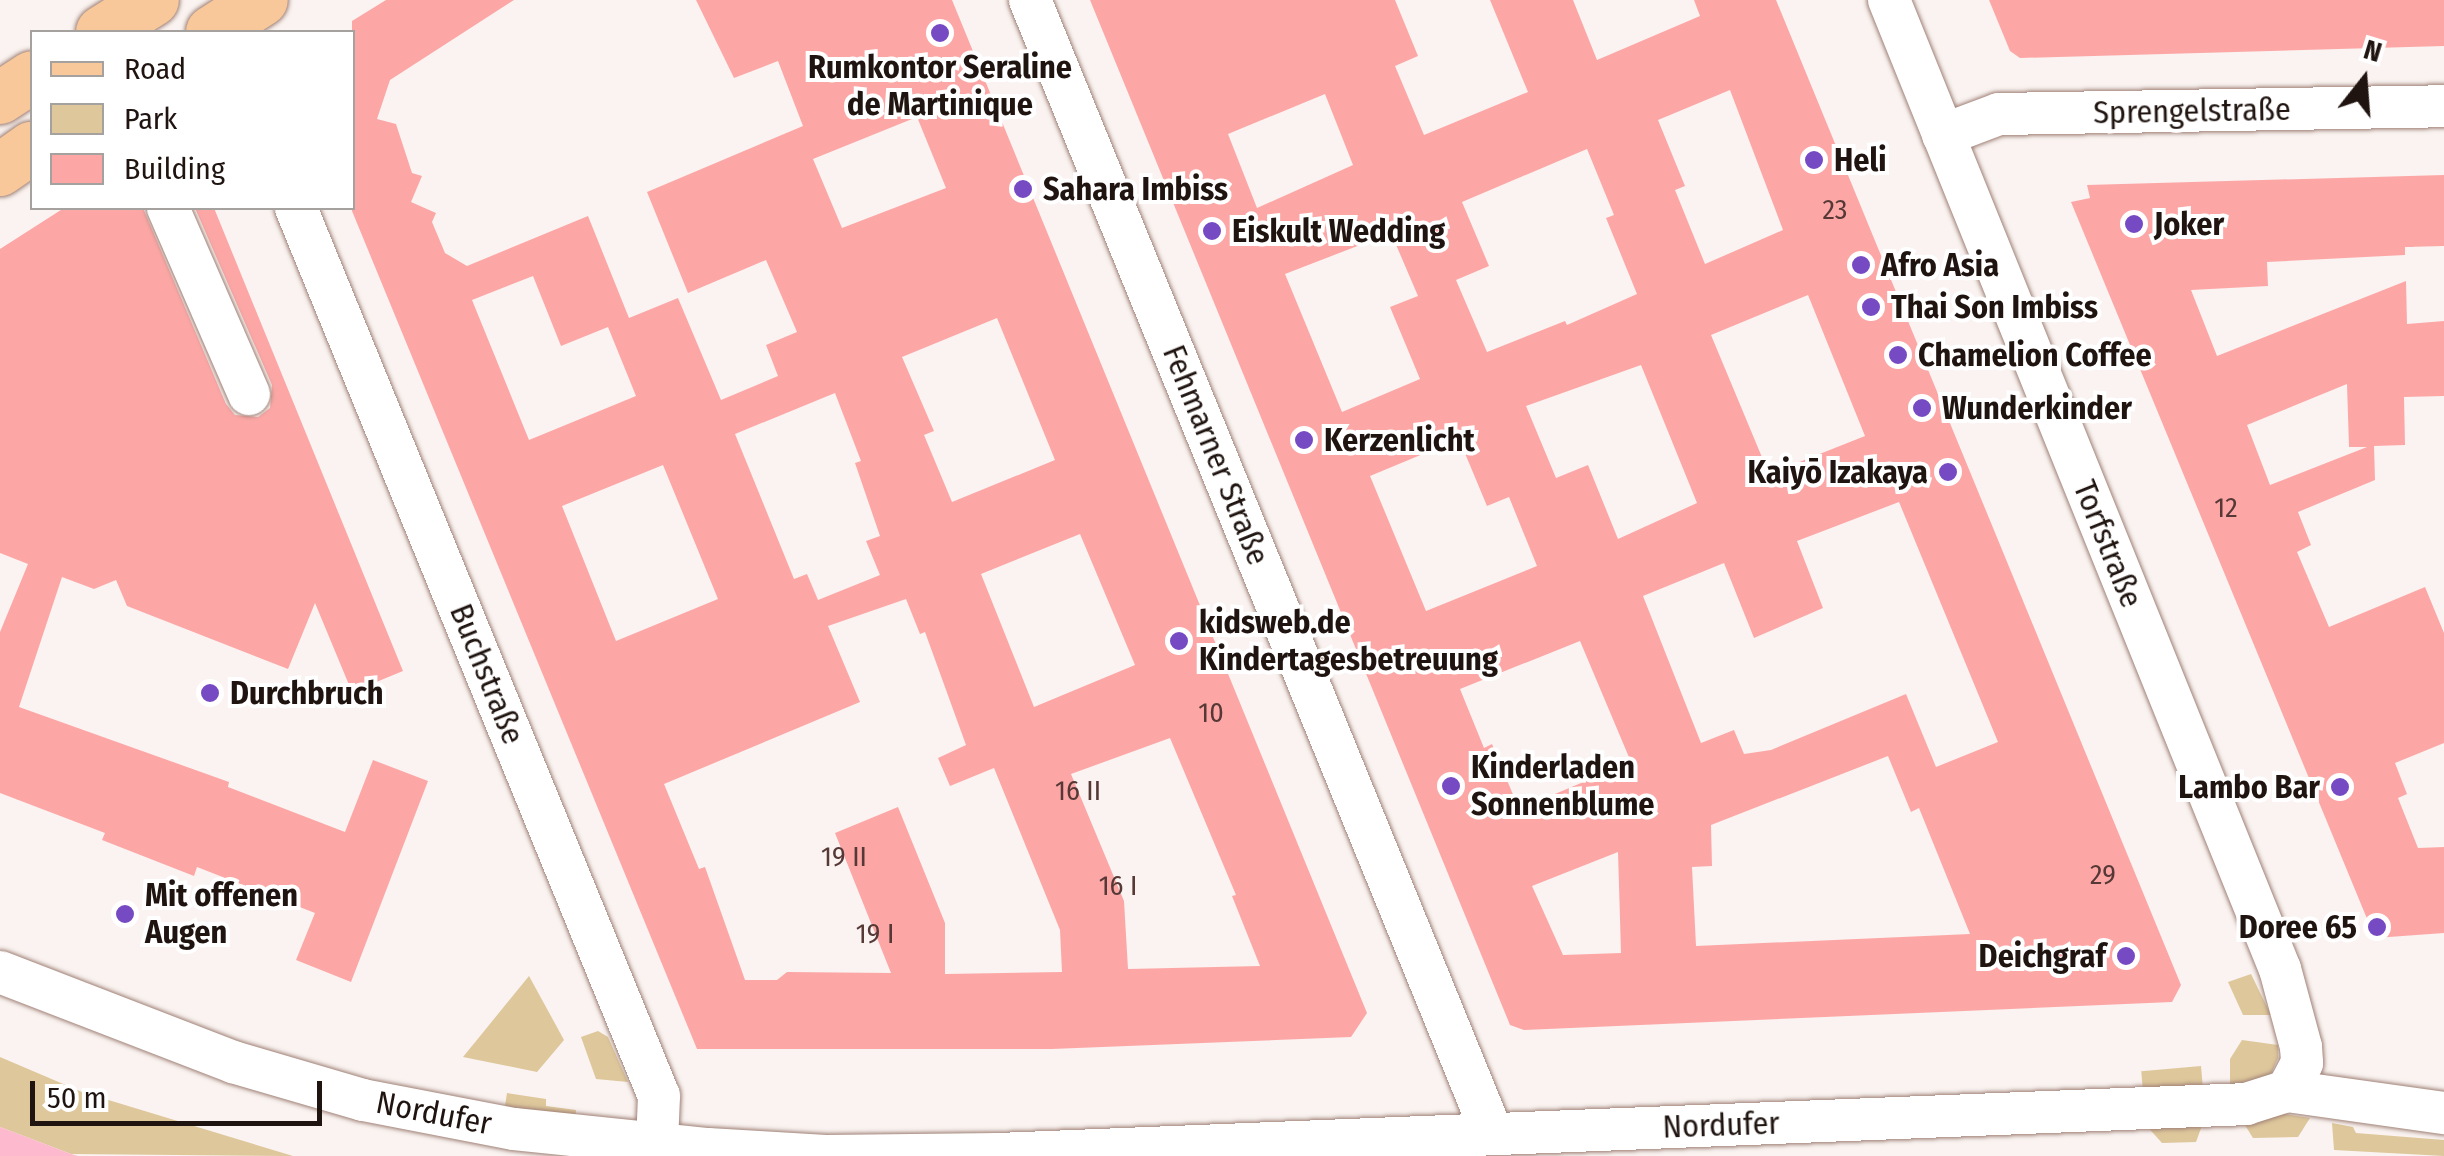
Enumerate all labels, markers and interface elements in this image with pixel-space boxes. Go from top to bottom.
marker: Rumkontor Seraline de Martinique [929,22,951,44]
legend [30,30,355,210]
north arrow [2314,30,2414,130]
text: N [2360,33,2386,69]
place label: Rumkontor Seraline de Martinique [808,49,1072,124]
text: Road [124,51,186,87]
street label: Sprengelstraße [2093,90,2291,132]
text: Park [124,101,177,137]
place label: Heli [1834,141,1887,179]
marker: Heli [1803,149,1825,171]
text: Building [124,151,225,187]
place label: Sahara Imbiss [1043,170,1228,208]
marker: Sahara Imbiss [1012,178,1034,200]
house number: 23 [1823,193,1847,227]
place label: Joker [2154,205,2224,243]
place label: Eiskult Wedding [1232,212,1445,250]
marker: Joker [2123,213,2145,235]
marker: Eiskult Wedding [1201,220,1223,242]
place label: Afro Asia [1881,246,1999,284]
marker: Afro Asia [1850,254,1872,276]
place label: Thai Son Imbiss [1891,288,2098,326]
marker: Thai Son Imbiss [1860,296,1882,318]
place label: Chamelion Coffee [1918,336,2152,374]
street label: Fehmarner Straße [1154,340,1278,570]
marker: Chamelion Coffee [1887,344,1909,366]
place label: Wunderkinder [1942,389,2132,427]
marker: Wunderkinder [1911,397,1933,419]
place label: Kerzenlicht [1324,421,1475,459]
marker: Kerzenlicht [1293,429,1315,451]
place label: Kaiyō Izakaya [1747,453,1928,491]
marker: Kaiyō Izakaya [1937,461,1959,483]
street label: Torfstraße [2065,475,2151,613]
house number: 12 [2214,491,2238,525]
street label: Buchstraße [442,598,532,750]
place label: kidsweb.de Kindertagesbetreuung [1199,604,1498,679]
marker: kidsweb.de Kindertagesbetreuung [1168,630,1190,652]
place label: Durchbruch [230,674,384,712]
marker: Durchbruch [199,682,221,704]
house number: 10 [1198,696,1224,730]
place label: Kinderladen Sonnenblume [1471,749,1655,824]
place label: Lambo Bar [2178,768,2320,806]
house number: 16 II [1055,774,1101,808]
marker: Kinderladen Sonnenblume [1440,775,1462,797]
marker: Lambo Bar [2329,776,2351,798]
house number: 19 II [821,840,867,874]
house number: 29 [2090,858,2116,892]
house number: 16 I [1099,869,1137,903]
place label: Mit offenen Augen [145,877,298,952]
marker: Mit offenen Augen [114,903,136,925]
place label: Doree 65 [2239,908,2357,946]
marker: Doree 65 [2366,916,2388,938]
house number: 19 I [856,917,894,951]
place label: Deichgraf [1979,937,2106,975]
marker: Deichgraf [2115,945,2137,967]
scale bar [35,1061,328,1123]
text: 50 m [47,1080,107,1116]
street label: Nordufer [373,1083,495,1143]
street label: Nordufer [1662,1104,1780,1146]

